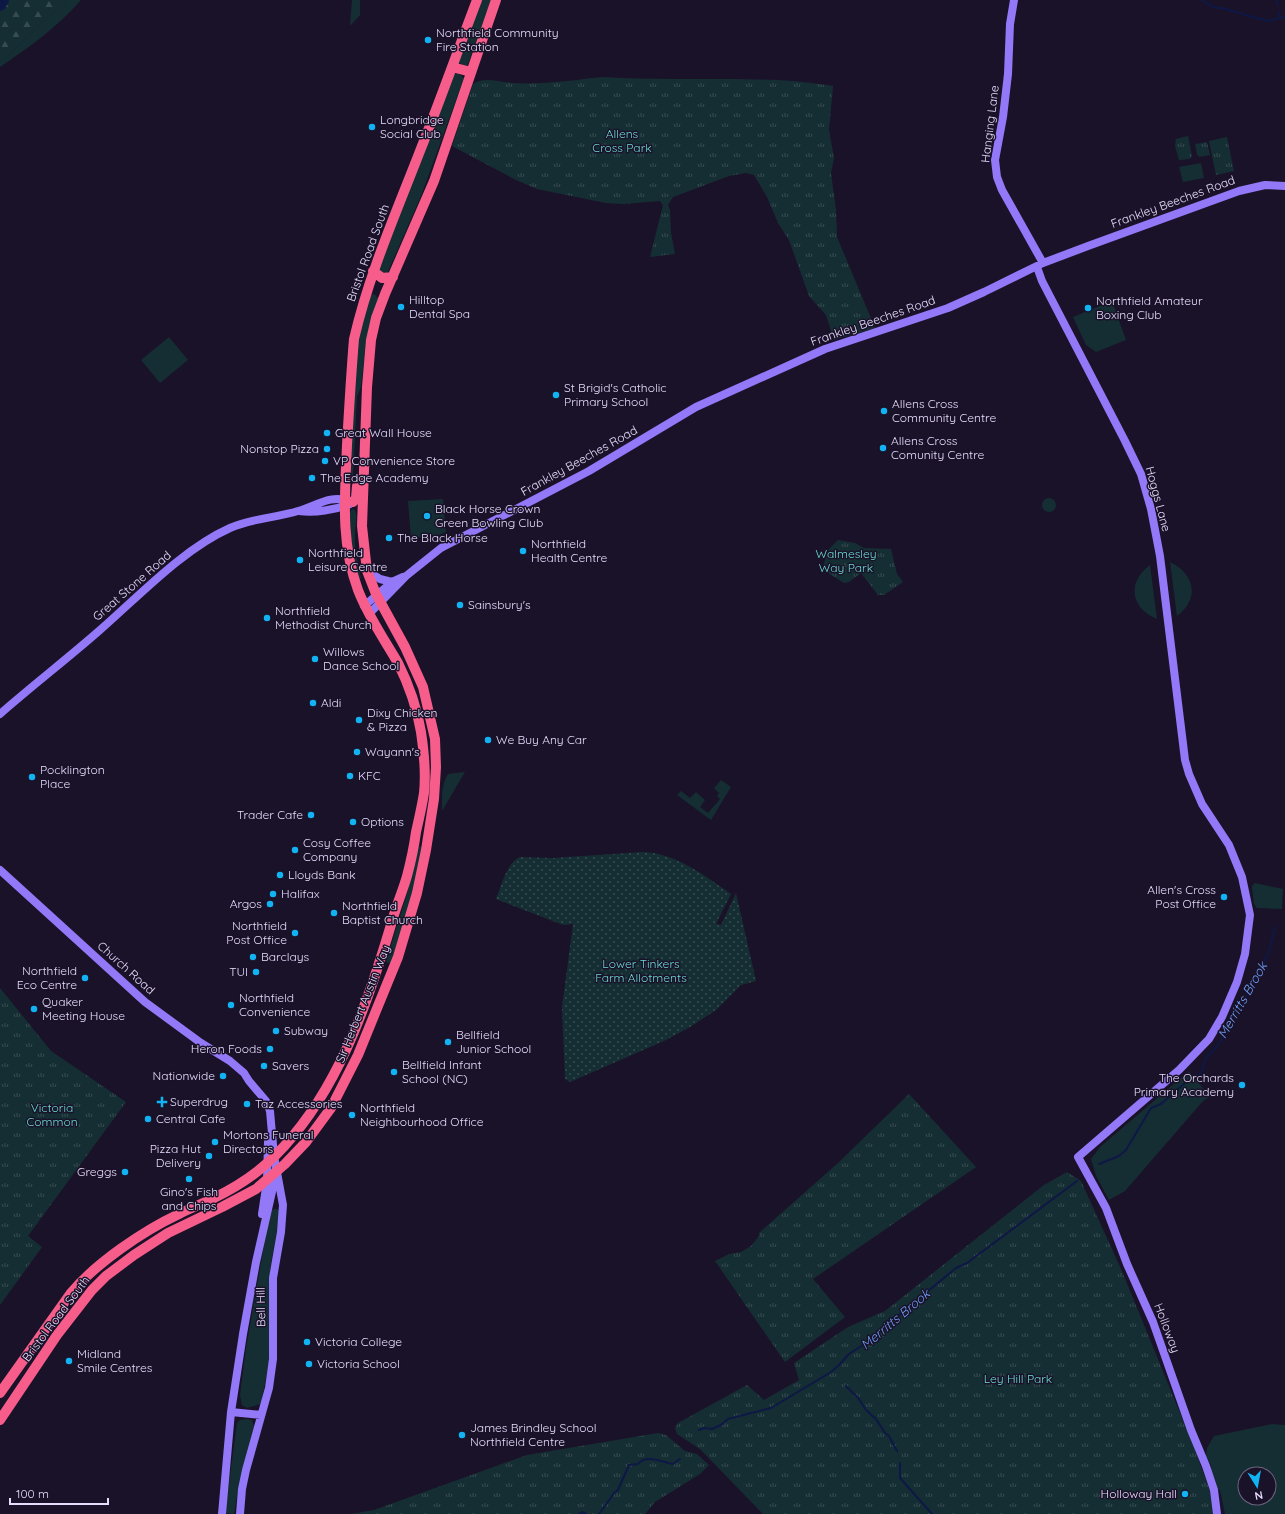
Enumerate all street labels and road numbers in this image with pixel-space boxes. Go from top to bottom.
street label: Hanging Lane [977,84,1002,164]
street label: Frankley Beeches Road [1109,172,1237,231]
street label: Bristol Road South [343,202,392,304]
street label: Frankley Beeches Road [808,292,937,349]
street label: Frankley Beeches Road [518,422,640,499]
street label: Hoggs Lane [1143,465,1174,533]
street label: Great Stone Road [89,548,174,624]
street label: Church Road [95,938,158,997]
street label: Sir Herbert Austin Way [332,943,393,1065]
street label: Bristol Road South [19,1273,92,1364]
street label: Bell Hill [253,1287,268,1327]
street label: Holloway [1151,1301,1184,1355]

